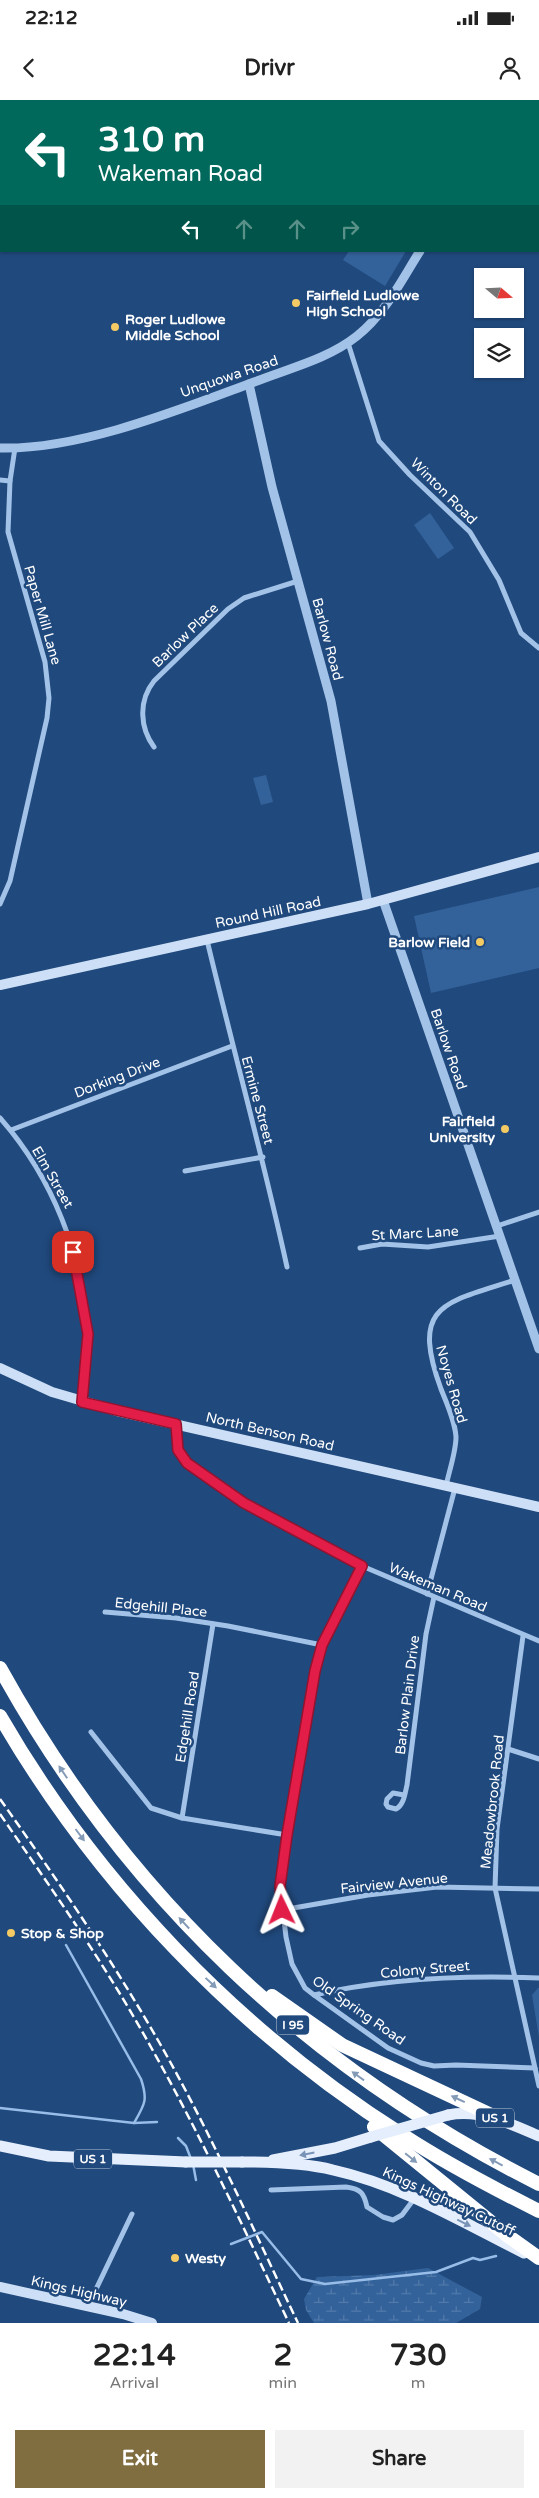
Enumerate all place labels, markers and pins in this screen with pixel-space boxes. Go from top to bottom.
place label: Fairfield Ludlowe High School [306,287,419,320]
marker: Fairfield Ludlowe High School [290,297,302,309]
place label: Roger Ludlowe Middle School [125,311,226,344]
marker: Roger Ludlowe Middle School [109,321,121,333]
place label: Barlow Field [388,934,470,951]
marker: Barlow Field [474,936,486,948]
place label: Fairfield University [429,1113,495,1146]
marker: Fairfield University [499,1123,511,1135]
pin [52,1231,94,1273]
place label: Stop & Shop [21,1925,104,1942]
marker: Stop & Shop [5,1927,17,1939]
place label: Westy [185,2250,226,2267]
marker: Westy [169,2252,181,2264]

